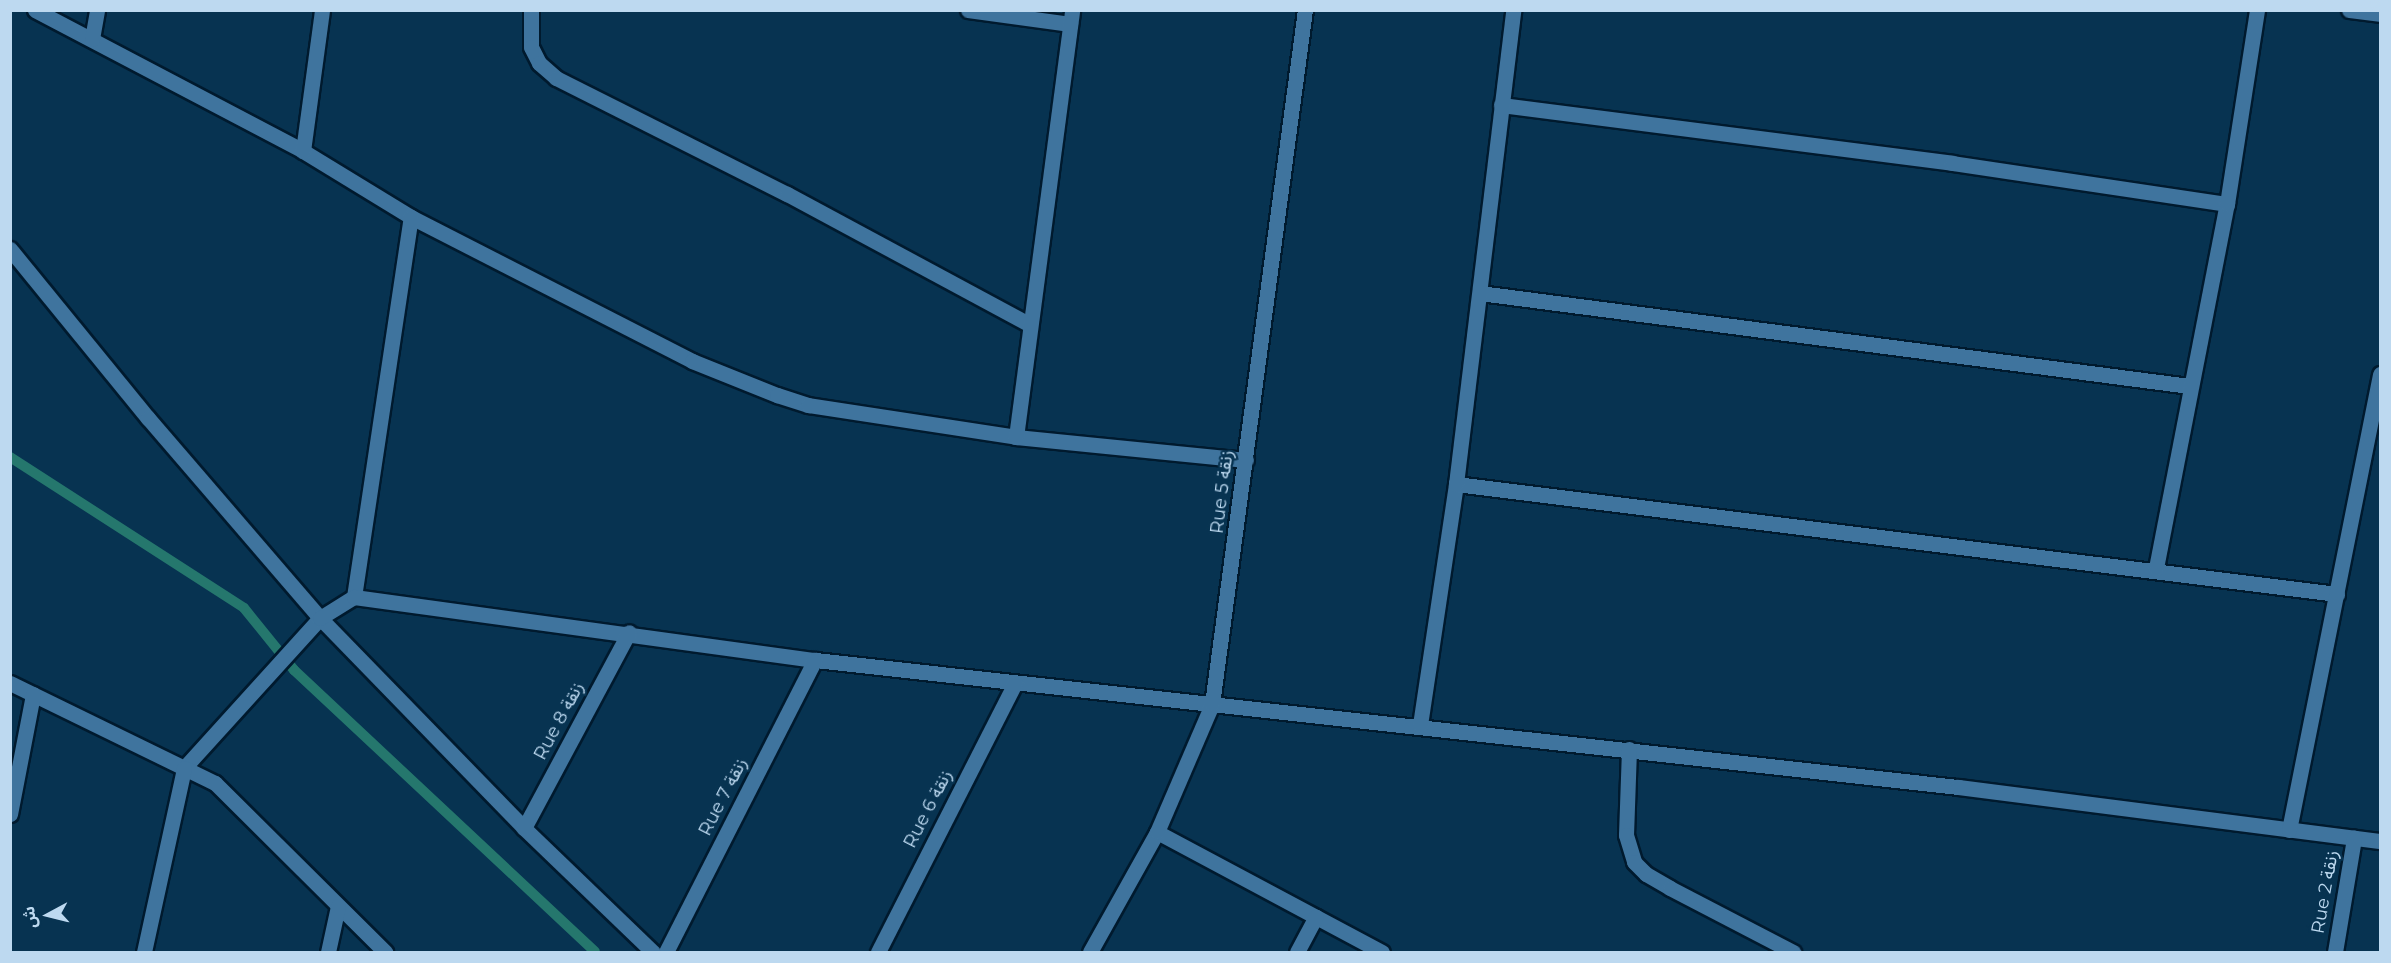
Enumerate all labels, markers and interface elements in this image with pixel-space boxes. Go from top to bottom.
street label: Rue 5 زنقة [1206,449,1238,535]
street label: Rue 8 زنقة [529,678,589,764]
street label: Rue 7 زنقة [694,754,752,840]
street label: Rue 6 زنقة [899,766,957,852]
street label: Rue 2 زنقة [2307,849,2343,935]
north arrow [18,885,78,945]
text: ش [19,905,40,929]

